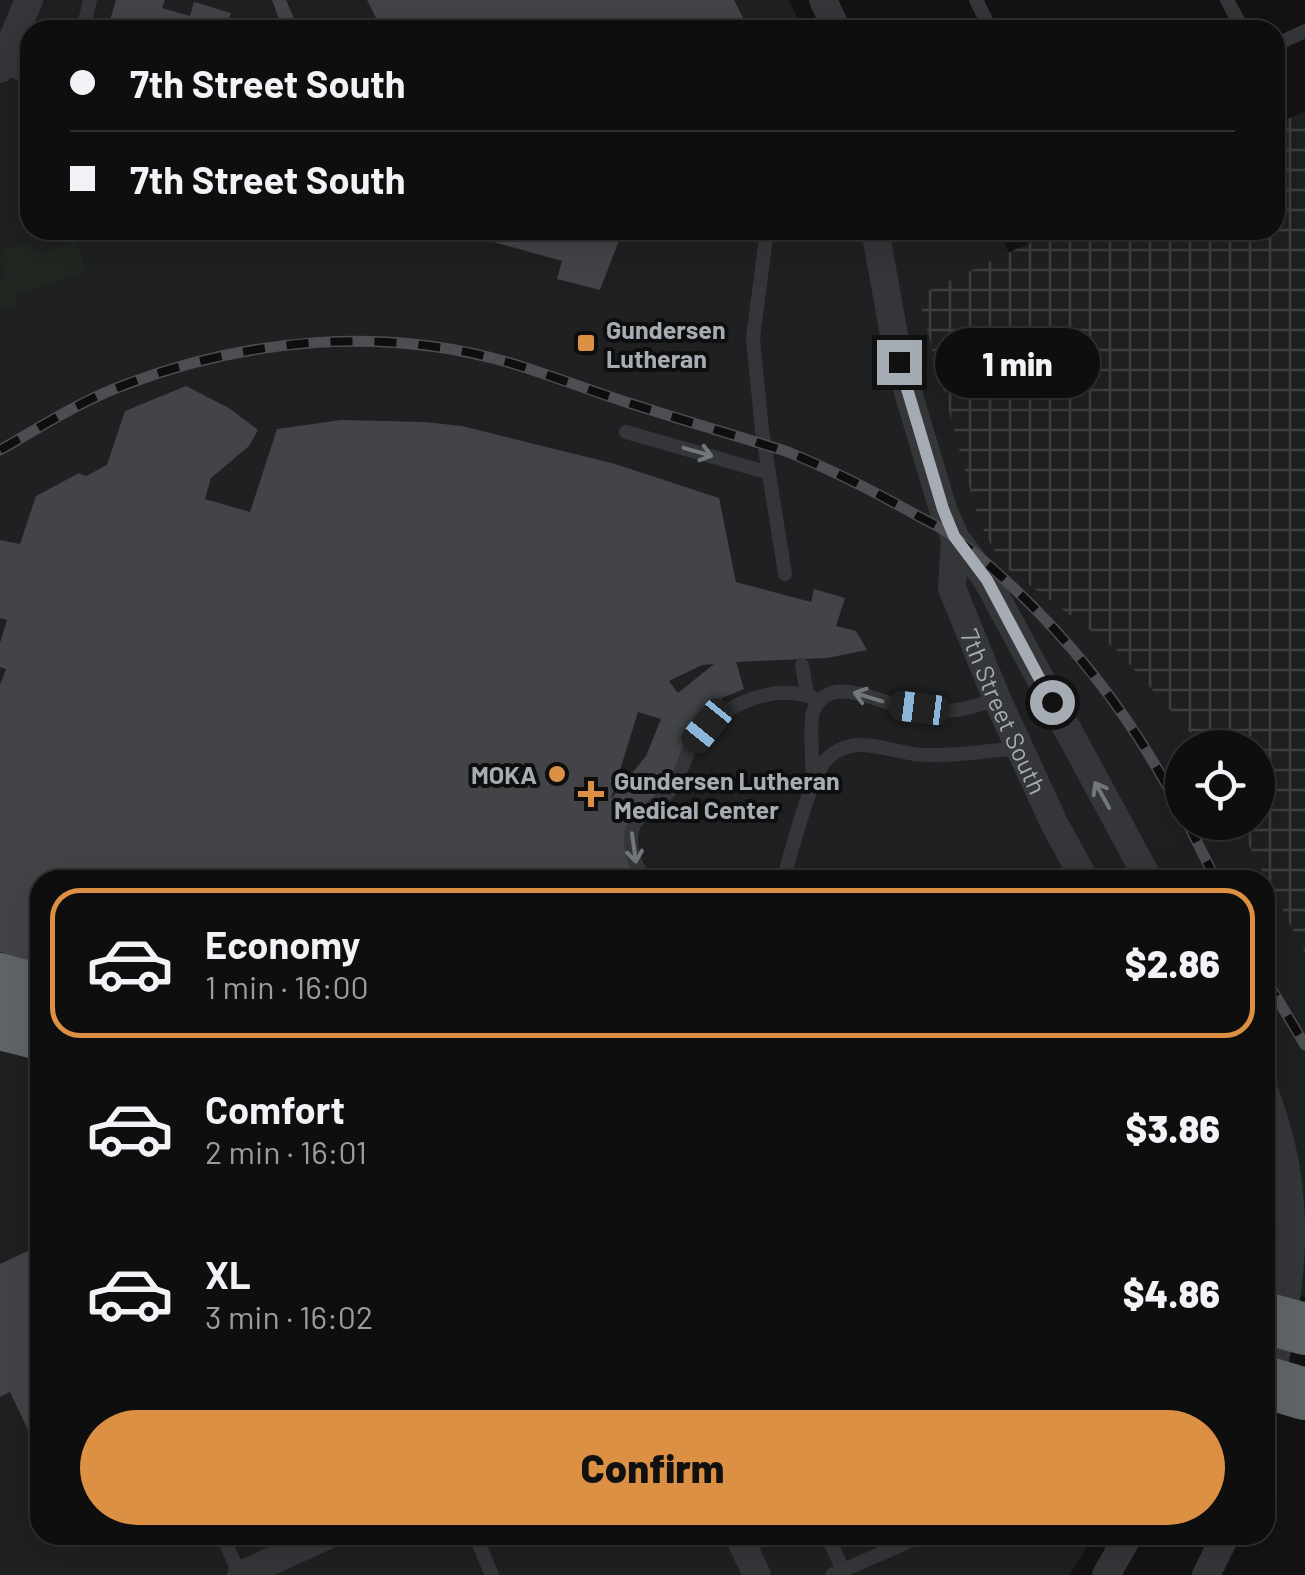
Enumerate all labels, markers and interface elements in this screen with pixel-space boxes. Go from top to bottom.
text: 7th Street South [130,60,406,106]
text: 7th Street South [130,156,406,202]
place label: Gundersen Lutheran [606,314,726,373]
callout: 1 min [934,327,1099,397]
marker: Gundersen Lutheran [575,332,597,354]
route end [877,340,922,385]
text: 1 min [982,344,1053,382]
one-way arrow [681,443,713,462]
street label: 7th Street South [955,624,1053,799]
route start [1030,680,1075,725]
one-way arrow [852,687,884,705]
car [887,689,951,727]
car [676,693,738,759]
map controls [1165,730,1275,840]
button: locate [1165,730,1275,840]
place label: MOKA [471,759,537,789]
marker: MOKA [546,763,568,785]
place label: Gundersen Lutheran Medical Center [614,765,840,824]
one-way arrow [1092,780,1112,810]
marker: Gundersen Lutheran Medical Center [578,781,604,807]
one-way arrow [625,831,643,864]
icon: car [85,918,175,1008]
text: Economy [205,921,360,967]
text: $2.86 [1125,940,1220,986]
text: 1 min · 16:00 [205,967,369,1005]
icon: car [85,1083,175,1173]
text: Comfort [205,1086,345,1132]
text: $3.86 [1126,1105,1220,1151]
text: 2 min · 16:01 [205,1132,367,1170]
icon: car [85,1248,175,1338]
text: XL [205,1251,251,1297]
text: $4.86 [1123,1270,1220,1316]
text: 3 min · 16:02 [205,1297,373,1335]
button: Confirm [80,1410,1225,1525]

